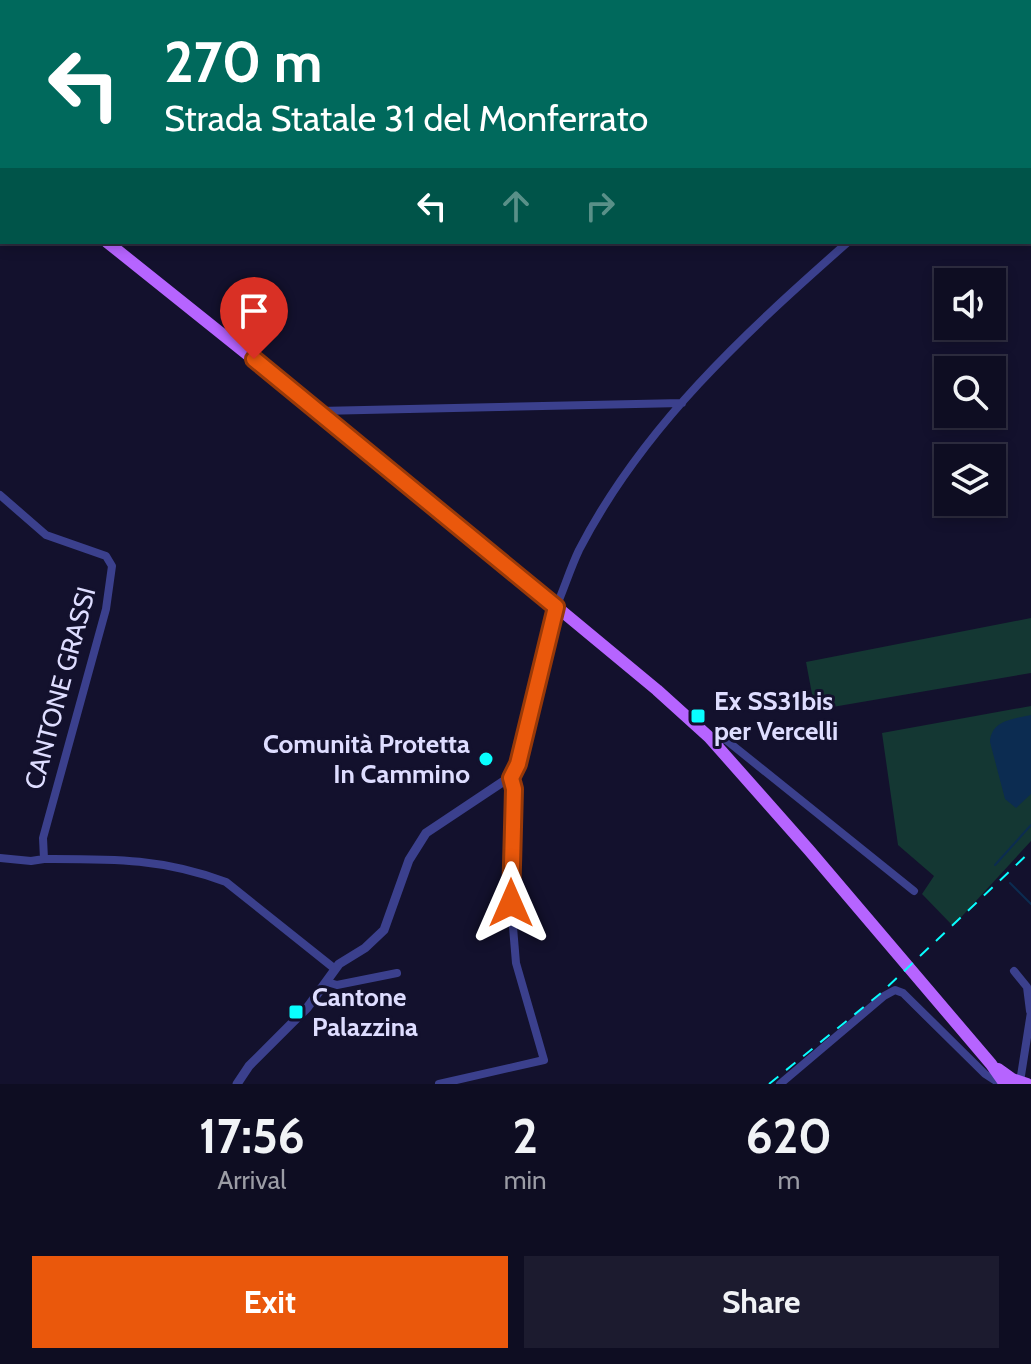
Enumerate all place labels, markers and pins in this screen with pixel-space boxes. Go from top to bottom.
pin [220,277,288,359]
place label: Ex SS31bis per Vercelli [714,685,838,747]
marker: Ex SS31bis per Vercelli [689,707,707,725]
place label: Comunità Protetta In Cammino [263,728,470,790]
marker: Comunità Protetta In Cammino [477,750,495,768]
place label: Cantone Palazzina [312,981,418,1043]
marker: Cantone Palazzina [287,1003,305,1021]

